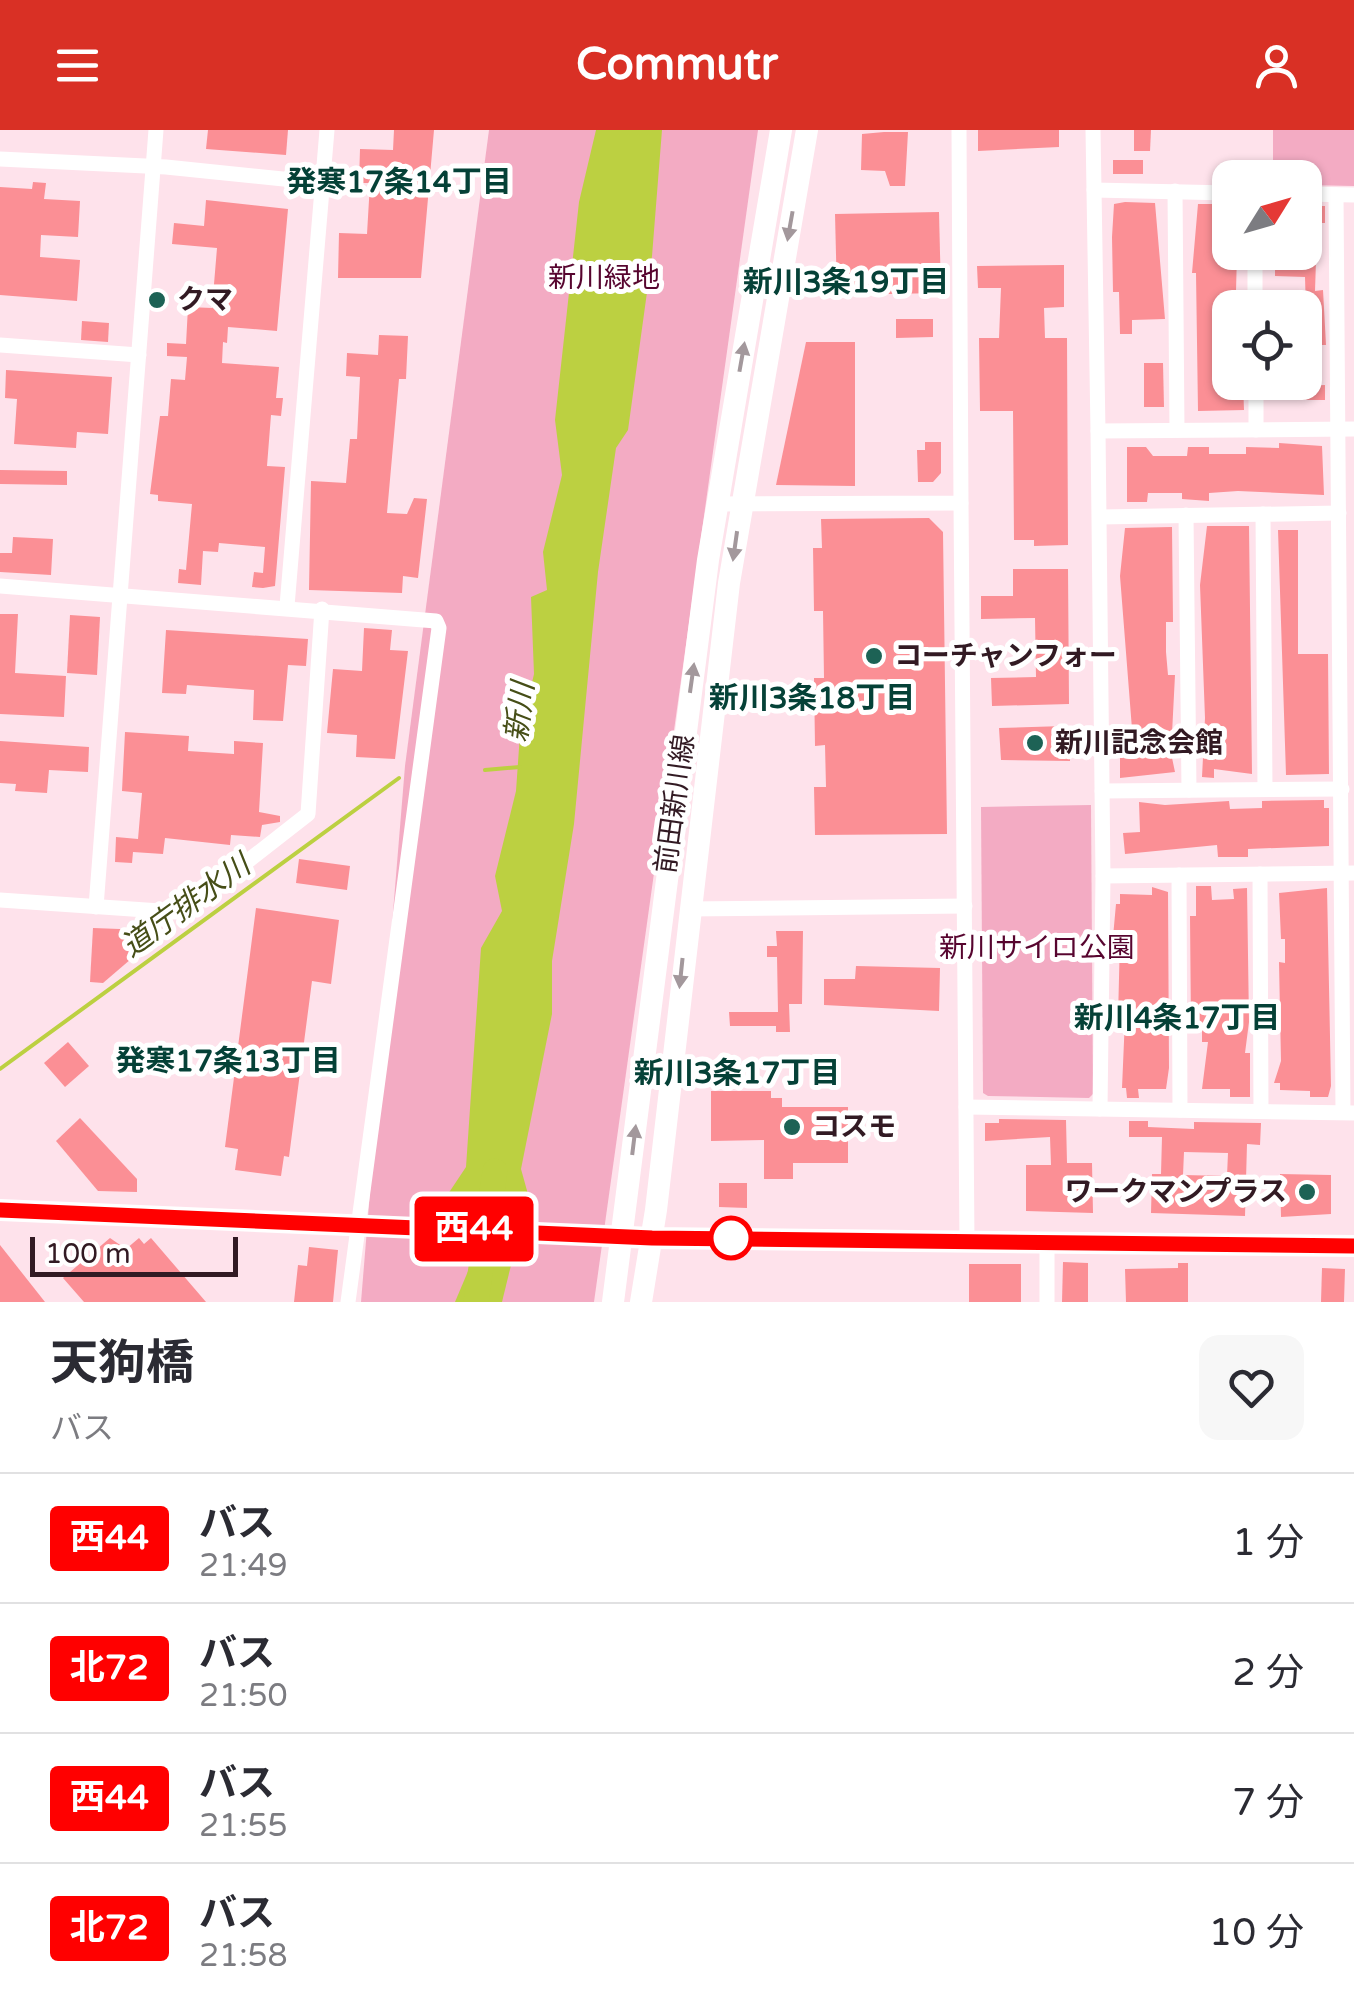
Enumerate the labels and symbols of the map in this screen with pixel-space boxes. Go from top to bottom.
north arrow [1212,160,1322,270]
district label: 発寒17条14丁目 [286,164,512,201]
one-way arrow [782,211,797,242]
park label: 新川緑地 [548,261,660,295]
district label: 新川3条19丁目 [743,264,949,301]
place label: クマ [177,283,233,317]
marker: クマ [146,289,168,311]
one-way arrow [735,341,750,373]
one-way arrow [726,531,742,563]
place label: コーチャンフォー [894,639,1117,673]
marker: コーチャンフォー [863,645,885,667]
one-way arrow [684,662,700,694]
water label: 新川 [498,677,542,744]
district label: 新川3条18丁目 [709,680,915,717]
place label: 新川記念会館 [1055,726,1223,760]
street label: 前田新川線 [648,732,702,876]
marker: 新川記念会館 [1024,732,1046,754]
water label: 道庁排水川 [114,845,260,965]
park label: 新川サイロ公園 [939,931,1135,965]
one-way arrow [673,958,689,989]
district label: 新川4条17丁目 [1074,1000,1280,1037]
district label: 発寒17条13丁目 [115,1043,341,1080]
district label: 新川3条17丁目 [634,1055,840,1092]
place label: コスモ [812,1110,896,1144]
marker: コスモ [781,1116,803,1138]
one-way arrow [627,1123,643,1155]
place label: ワークマンプラス [1064,1175,1287,1209]
marker: ワークマンプラス [1296,1181,1318,1203]
line badge: 西44 [416,1196,532,1262]
unlabelled marker [710,1217,752,1259]
scale bar [30,1232,238,1276]

